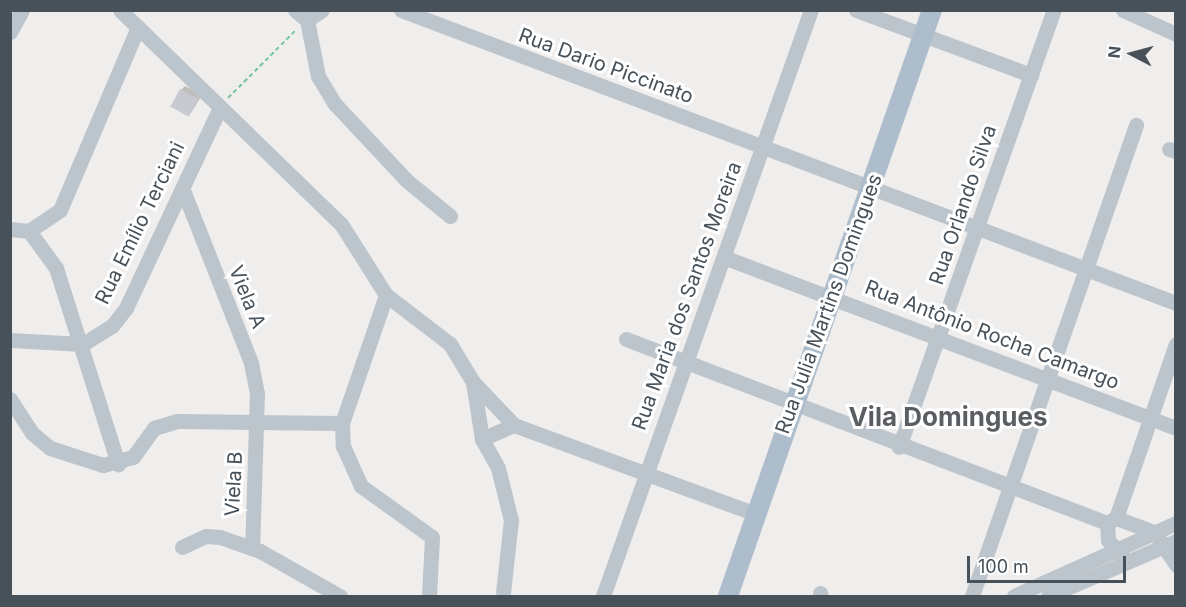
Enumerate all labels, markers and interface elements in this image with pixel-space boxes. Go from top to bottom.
street label: Rua Dario Piccinato [515,23,697,109]
north arrow [1102,24,1162,84]
text: N [1104,45,1125,59]
street label: Rua Orlando Silva [924,122,1002,288]
street label: Rua Emílio Terciani [90,138,190,308]
street label: Rua Maria dos Santos Moreira [627,159,747,433]
street label: Rua Julia Martins Domingues [771,171,887,437]
street label: Viela A [224,262,270,332]
street label: Rua Antônio Rocha Camargo [861,275,1123,395]
district label: Vila Domingues [848,401,1048,433]
street label: Viela B [220,451,248,517]
scale bar [970,544,1129,582]
text: 100 m [978,556,1029,577]

